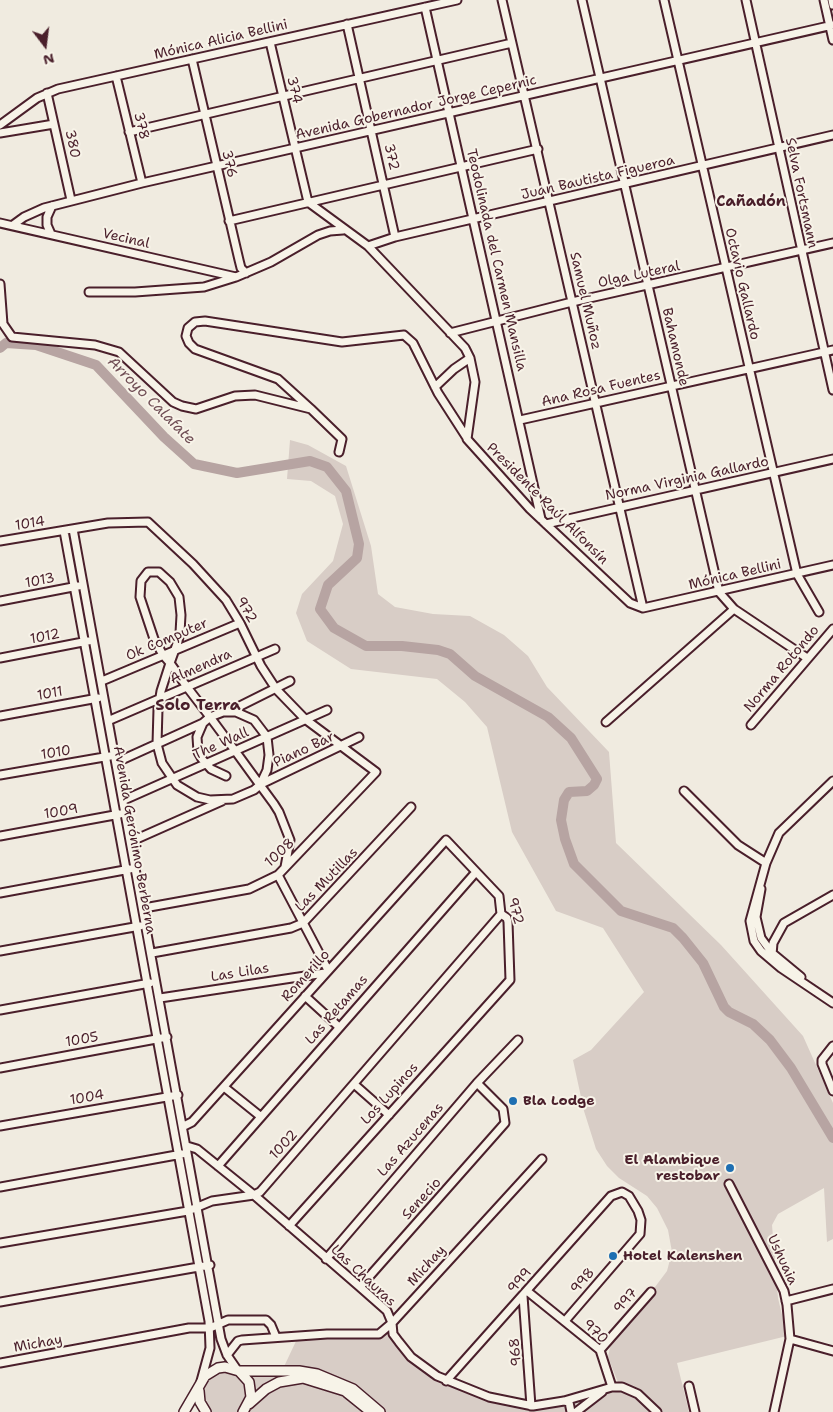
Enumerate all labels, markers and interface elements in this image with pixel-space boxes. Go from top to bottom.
street label: Mónica Alicia Bellini [153,16,289,64]
north arrow [20,20,70,70]
text: N [41,49,57,70]
street label: Avenida Gobernador Jorge Cepernic [294,72,538,144]
street label: 374 [283,75,305,105]
street label: 378 [130,111,152,141]
street label: 380 [61,128,83,160]
street label: Selva Fortsmann [781,136,821,250]
street label: 372 [380,142,402,172]
street label: Teodolinada del Carmen Mansilla [462,147,530,373]
street label: 376 [218,149,240,179]
street label: Juan Bautista Figueroa [520,152,676,204]
district label: Cañadón [716,193,786,211]
street label: Vecinal [101,225,151,253]
street label: Octavio Gallardo [721,226,763,342]
street label: Samuel Muñoz [566,251,604,351]
street label: Olga Luteral [596,258,682,292]
street label: Bahamonde [658,306,692,388]
water label: Arroyo Calafate [103,353,199,449]
street label: Ana Rosa Fuentes [540,367,662,411]
street label: Presidente Raúl Alfonsín [483,440,611,568]
street label: Norma Virginia Gallardo [604,453,770,505]
street label: 1014 [14,513,46,535]
street label: Mónica Bellini [687,556,783,594]
street label: 1013 [24,570,56,592]
street label: 972 [232,594,260,626]
street label: Ok Computer [123,615,211,665]
street label: Norma Rotondo [741,622,823,716]
street label: 1012 [29,626,61,648]
street label: Almendra [168,646,234,688]
street label: 1011 [36,683,64,705]
district label: Solo Terra [155,696,241,716]
street label: The Wall [191,724,251,764]
street label: Piano Bar [271,729,337,771]
street label: 1010 [40,742,72,764]
street label: Avenida Gerónimo Berberna [109,745,159,935]
street label: 1009 [43,801,79,823]
street label: 1008 [262,835,298,871]
street label: Las Mutillas [292,844,362,916]
street label: 972 [503,896,527,926]
street label: Romerillo [278,947,334,1005]
street label: Las Lilas [210,960,270,986]
street label: Las Retamas [302,972,372,1048]
street label: 1005 [64,1029,100,1051]
street label: Los Lupinos [358,1059,422,1129]
street label: 1004 [69,1087,105,1109]
place label: Bla Lodge [523,1093,595,1109]
marker: Bla Lodge [507,1095,519,1107]
street label: Las Azucenas [374,1100,448,1180]
street label: 1002 [266,1127,302,1163]
place label: El Alambique restobar [624,1152,720,1184]
marker: El Alambique restobar [724,1162,736,1174]
street label: Senecio [399,1175,445,1223]
street label: Ushuaia [763,1232,801,1288]
street label: Las Chauras [327,1242,399,1310]
street label: Michay [404,1242,450,1290]
place label: Hotel Kalenshen [623,1248,742,1264]
marker: Hotel Kalenshen [607,1250,619,1262]
street label: 999 [504,1265,536,1297]
street label: 998 [567,1265,599,1297]
street label: 997 [610,1285,642,1317]
street label: 970 [579,1316,611,1348]
street label: Michay [12,1331,64,1357]
street label: 968 [506,1337,526,1367]

